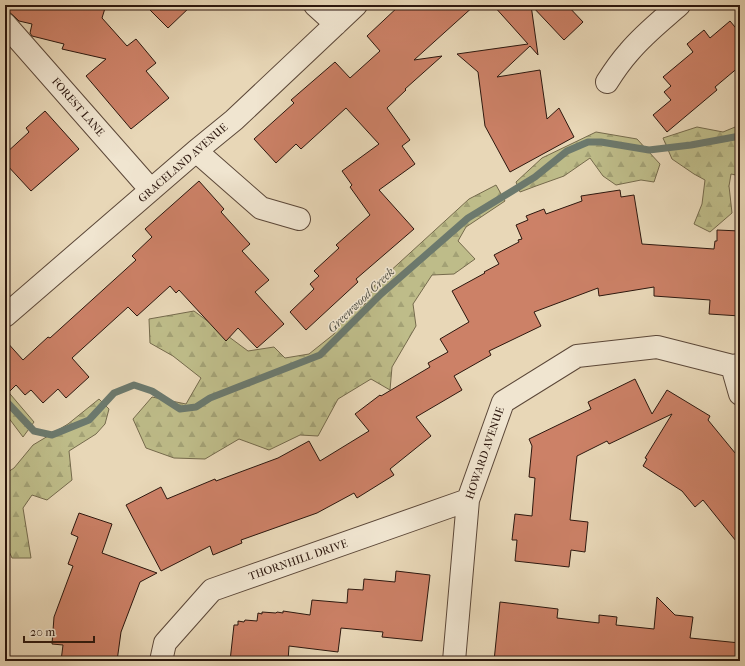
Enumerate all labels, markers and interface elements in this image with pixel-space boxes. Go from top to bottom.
street label: FOREST LANE [49,75,107,139]
street label: GRACELAND AVENUE [136,121,230,205]
water label: Greenwood Creek [325,265,397,335]
street label: HOWARD AVENUE [463,405,507,501]
street label: THORNHILL DRIVE [247,537,350,583]
scale bar [24,618,94,644]
text: 20 m [30,625,55,639]

